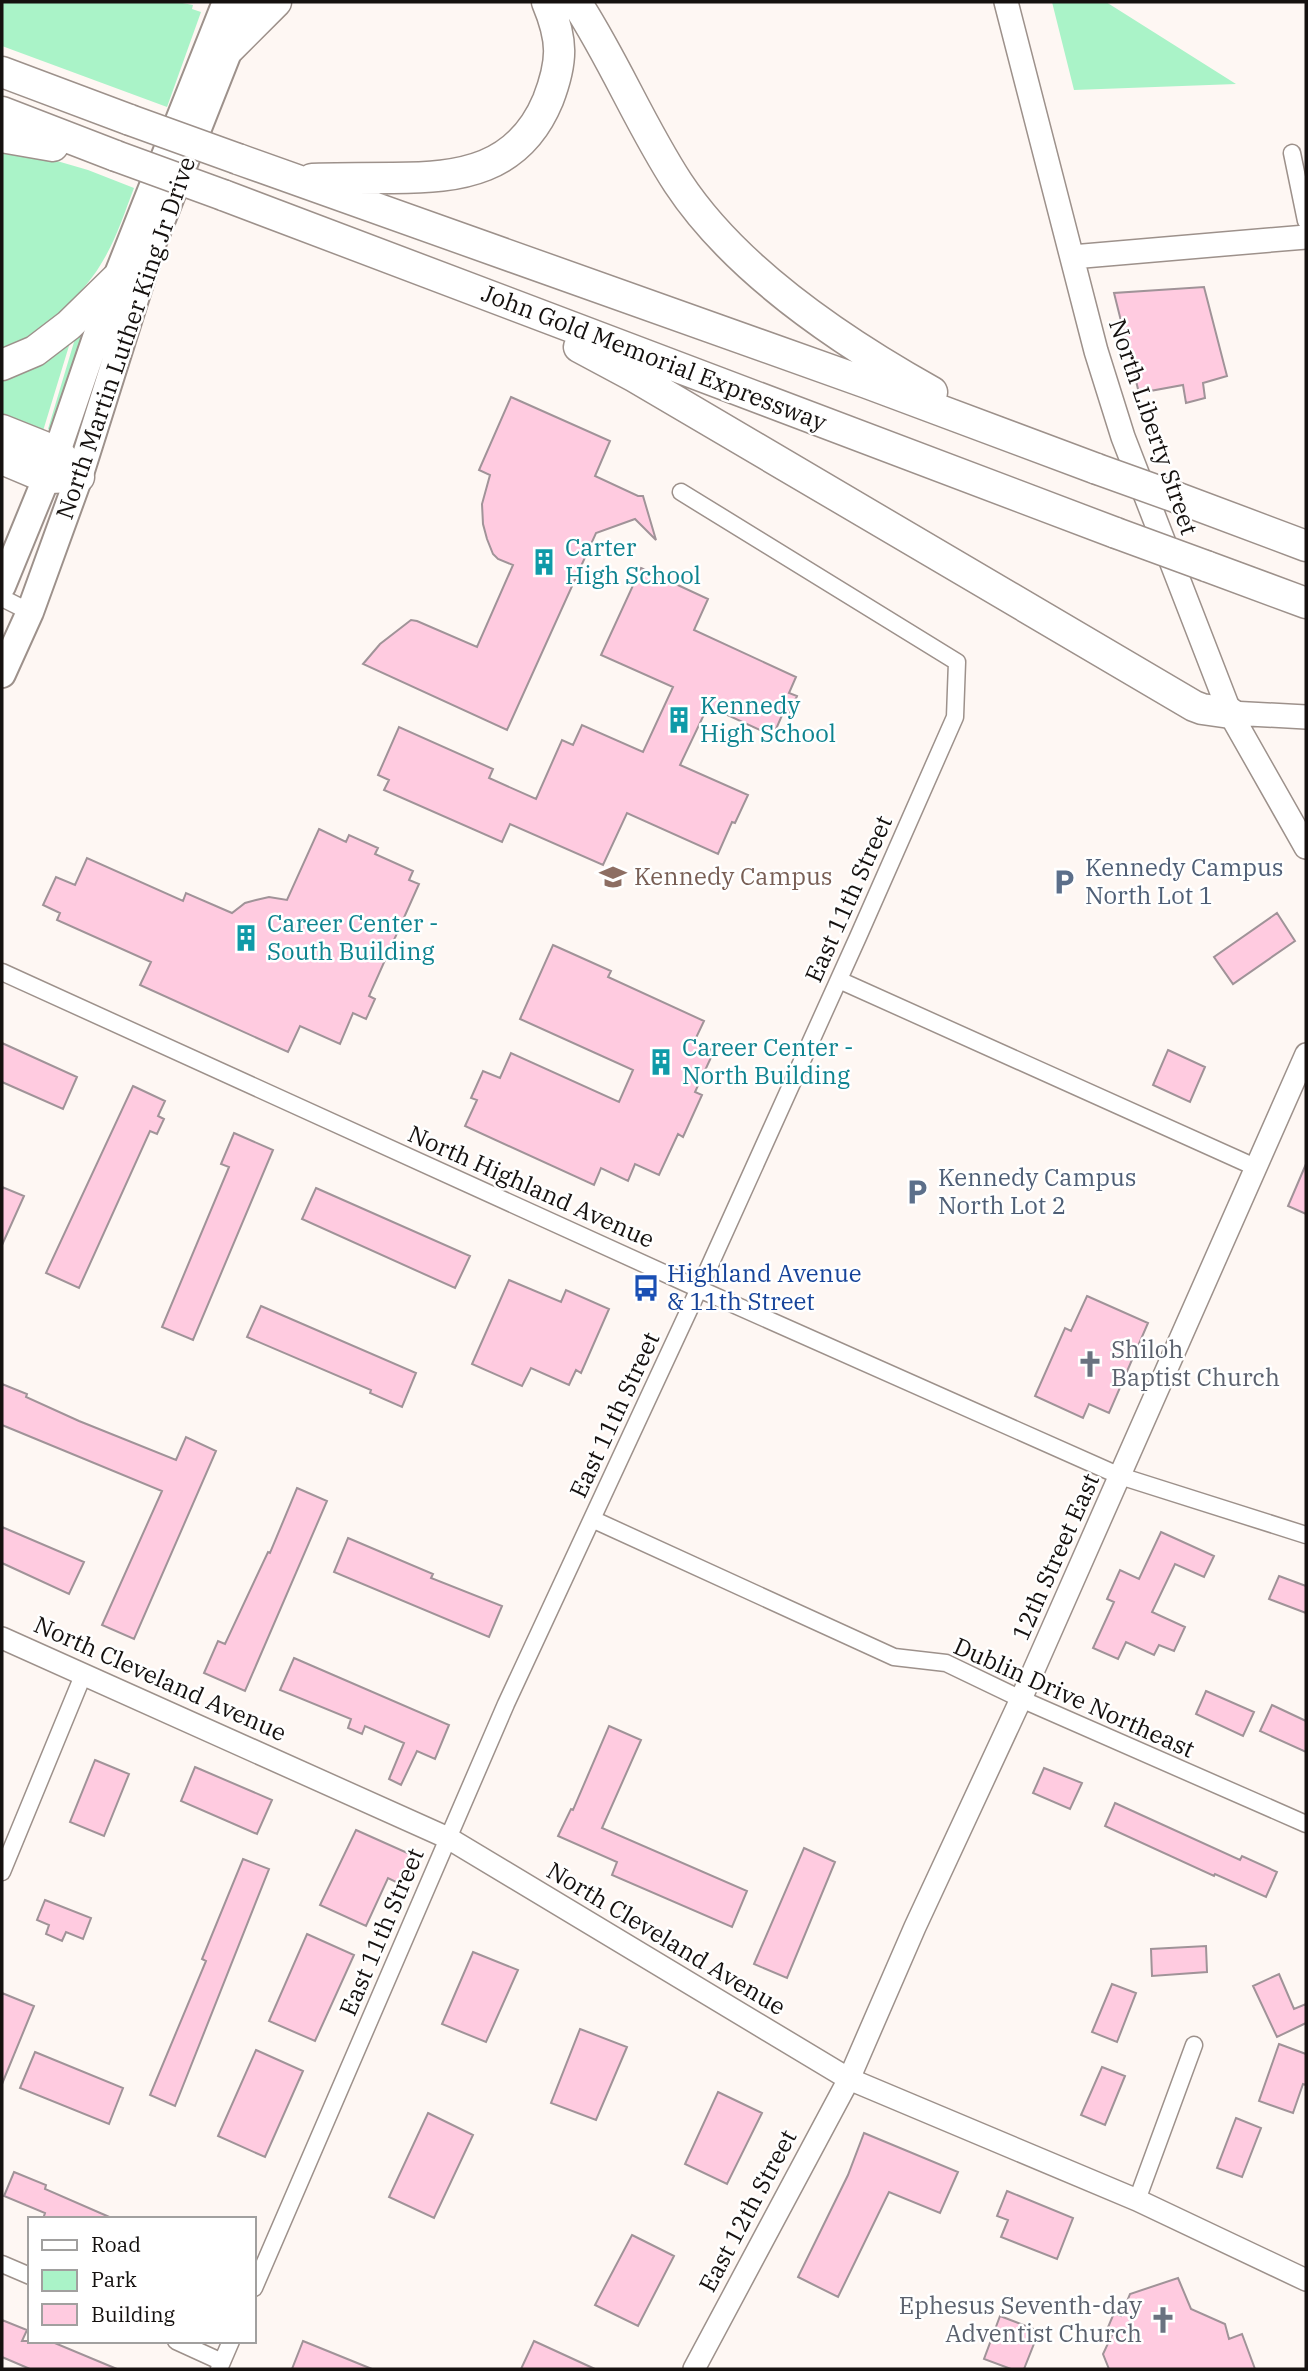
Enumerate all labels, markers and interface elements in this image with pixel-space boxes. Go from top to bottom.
street label: North Martin Luther King Jr Drive [48,152,202,523]
street label: John Gold Memorial Expressway [477,276,832,438]
street label: North Liberty Street [1102,314,1206,539]
place label: Carter High School [565,531,701,591]
building icon: Carter High School [529,547,559,577]
place label: Kennedy High School [700,689,836,749]
building icon: Kennedy High School [664,705,694,735]
street label: East 11th Street [797,810,899,987]
place label: Kennedy Campus North Lot 1 [1085,851,1284,911]
place label: Kennedy Campus [634,860,833,892]
school or university icon: Kennedy Campus [598,862,628,892]
parking icon: Kennedy Campus North Lot 1 [1049,867,1079,897]
place label: Career Center - South Building [267,907,439,967]
building icon: Career Center - South Building [231,923,261,953]
place label: Career Center - North Building [682,1031,854,1091]
building icon: Career Center - North Building [646,1047,676,1077]
street label: North Highland Avenue [403,1117,660,1255]
place label: Kennedy Campus North Lot 2 [938,1161,1137,1221]
parking icon: Kennedy Campus North Lot 2 [902,1177,932,1207]
place label: Highland Avenue & 11th Street [667,1257,862,1317]
bus stop icon: Highland Avenue & 11th Street [631,1273,661,1303]
street label: East 11th Street [562,1327,666,1503]
place label: Shiloh Baptist Church [1111,1333,1280,1393]
church icon: Shiloh Baptist Church [1075,1349,1105,1379]
street label: 12th Street East [1004,1468,1106,1645]
street label: North Cleveland Avenue [29,1608,292,1748]
street label: Dublin Drive Northeast [949,1629,1200,1765]
street label: East 11th Street [331,1843,431,2020]
street label: North Cleveland Avenue [541,1854,792,2022]
street label: East 12th Street [691,2124,803,2297]
legend [28,2217,256,2343]
text: Road [91,2230,141,2258]
text: Park [91,2265,138,2293]
place label: Ephesus Seventh-day Adventist Church [899,2289,1142,2349]
text: Building [91,2300,176,2328]
church icon: Ephesus Seventh-day Adventist Church [1148,2305,1178,2335]

